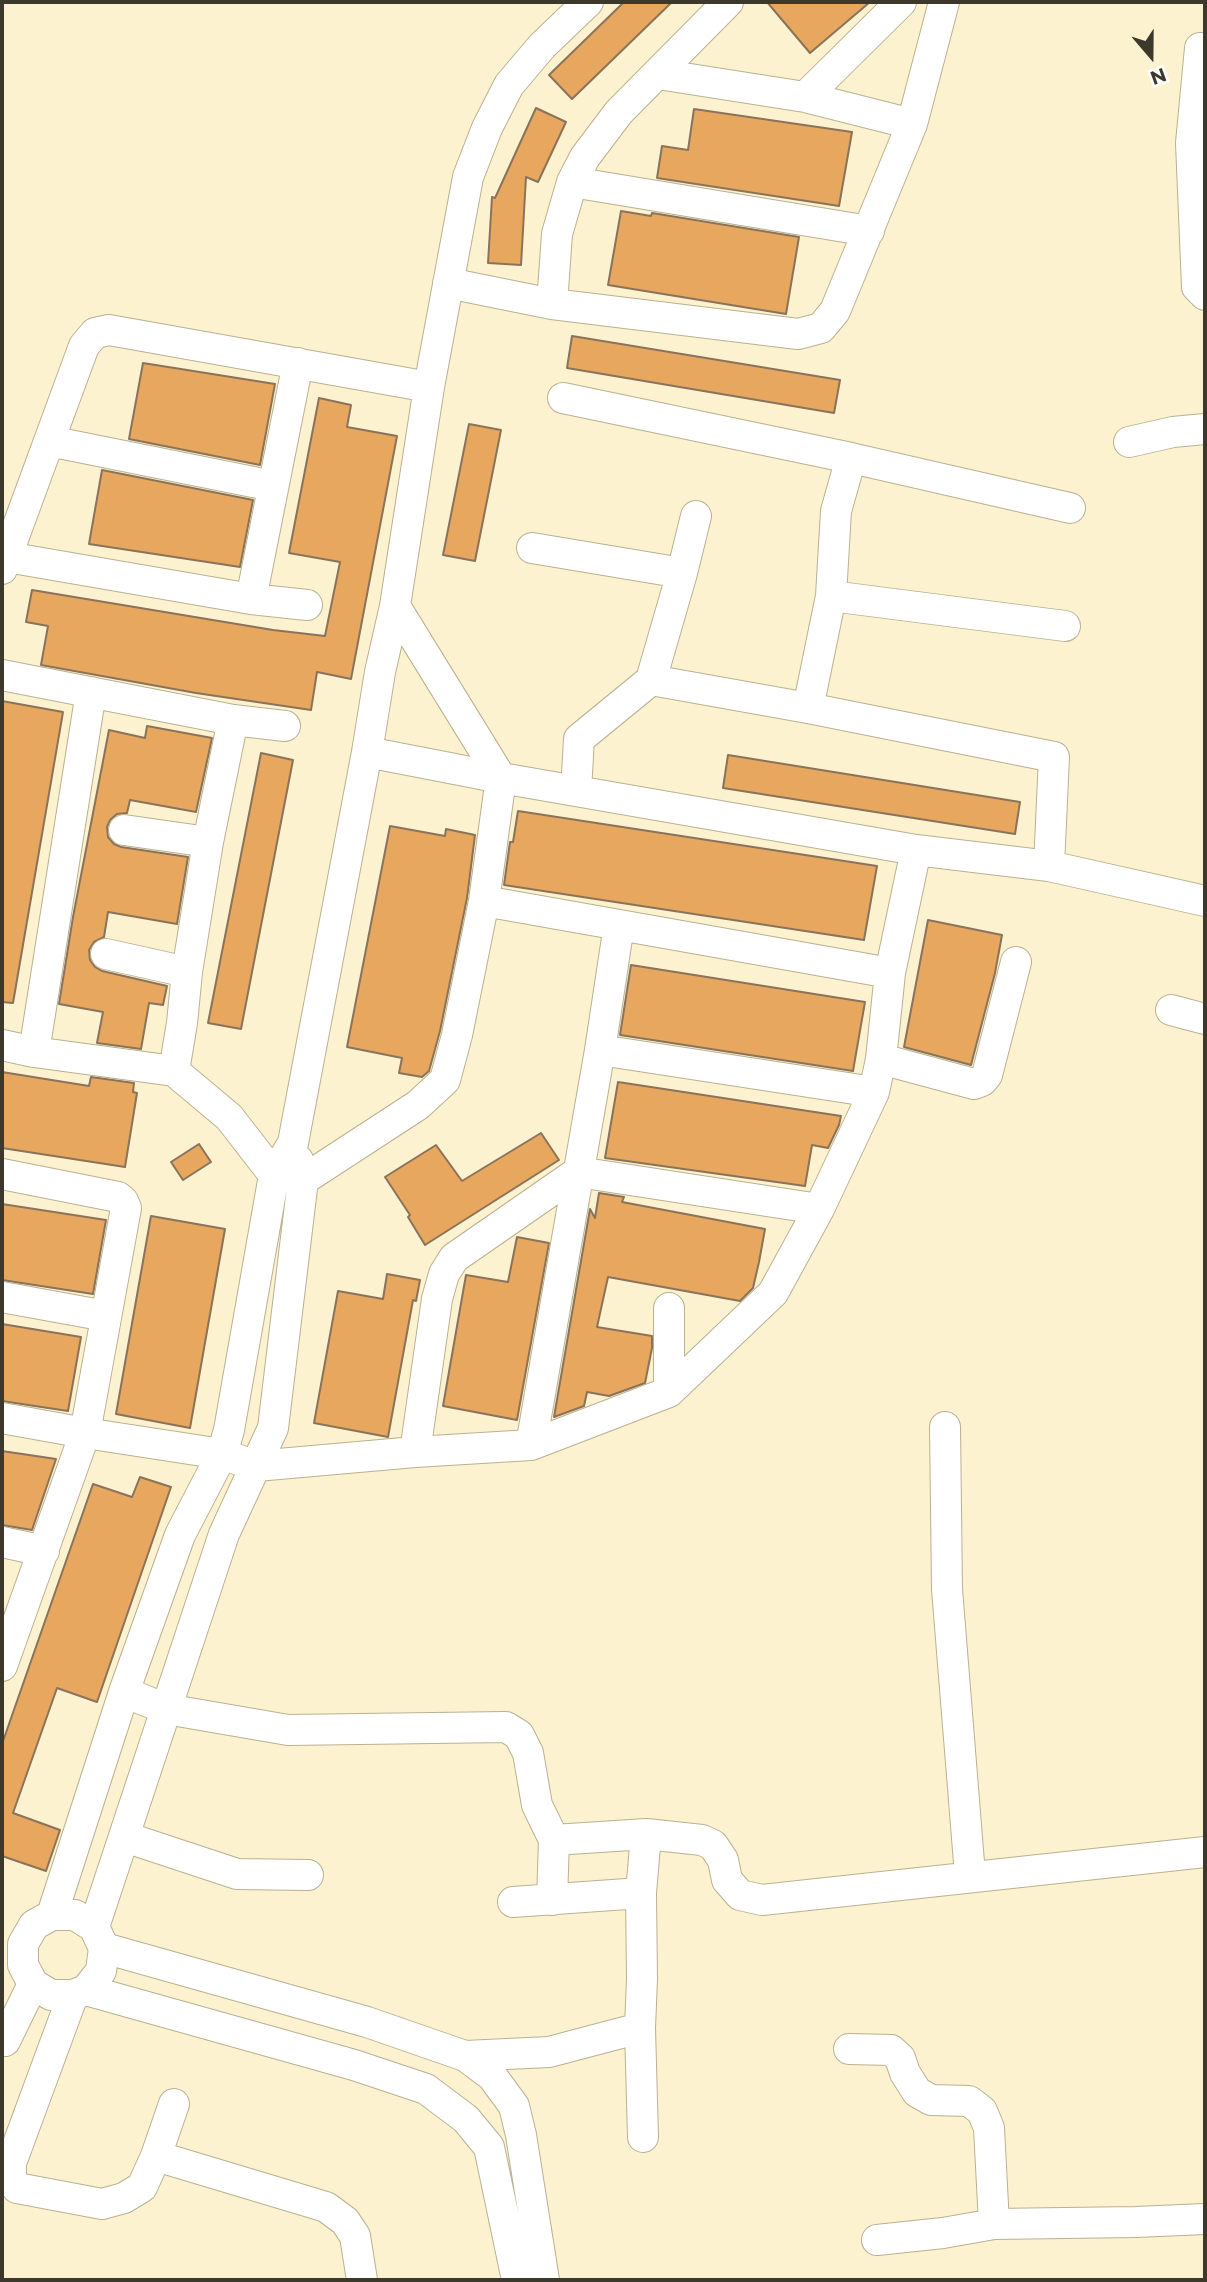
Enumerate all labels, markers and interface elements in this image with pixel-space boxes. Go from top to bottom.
north arrow [1116,21,1186,91]
text: N [1147,63,1170,90]

